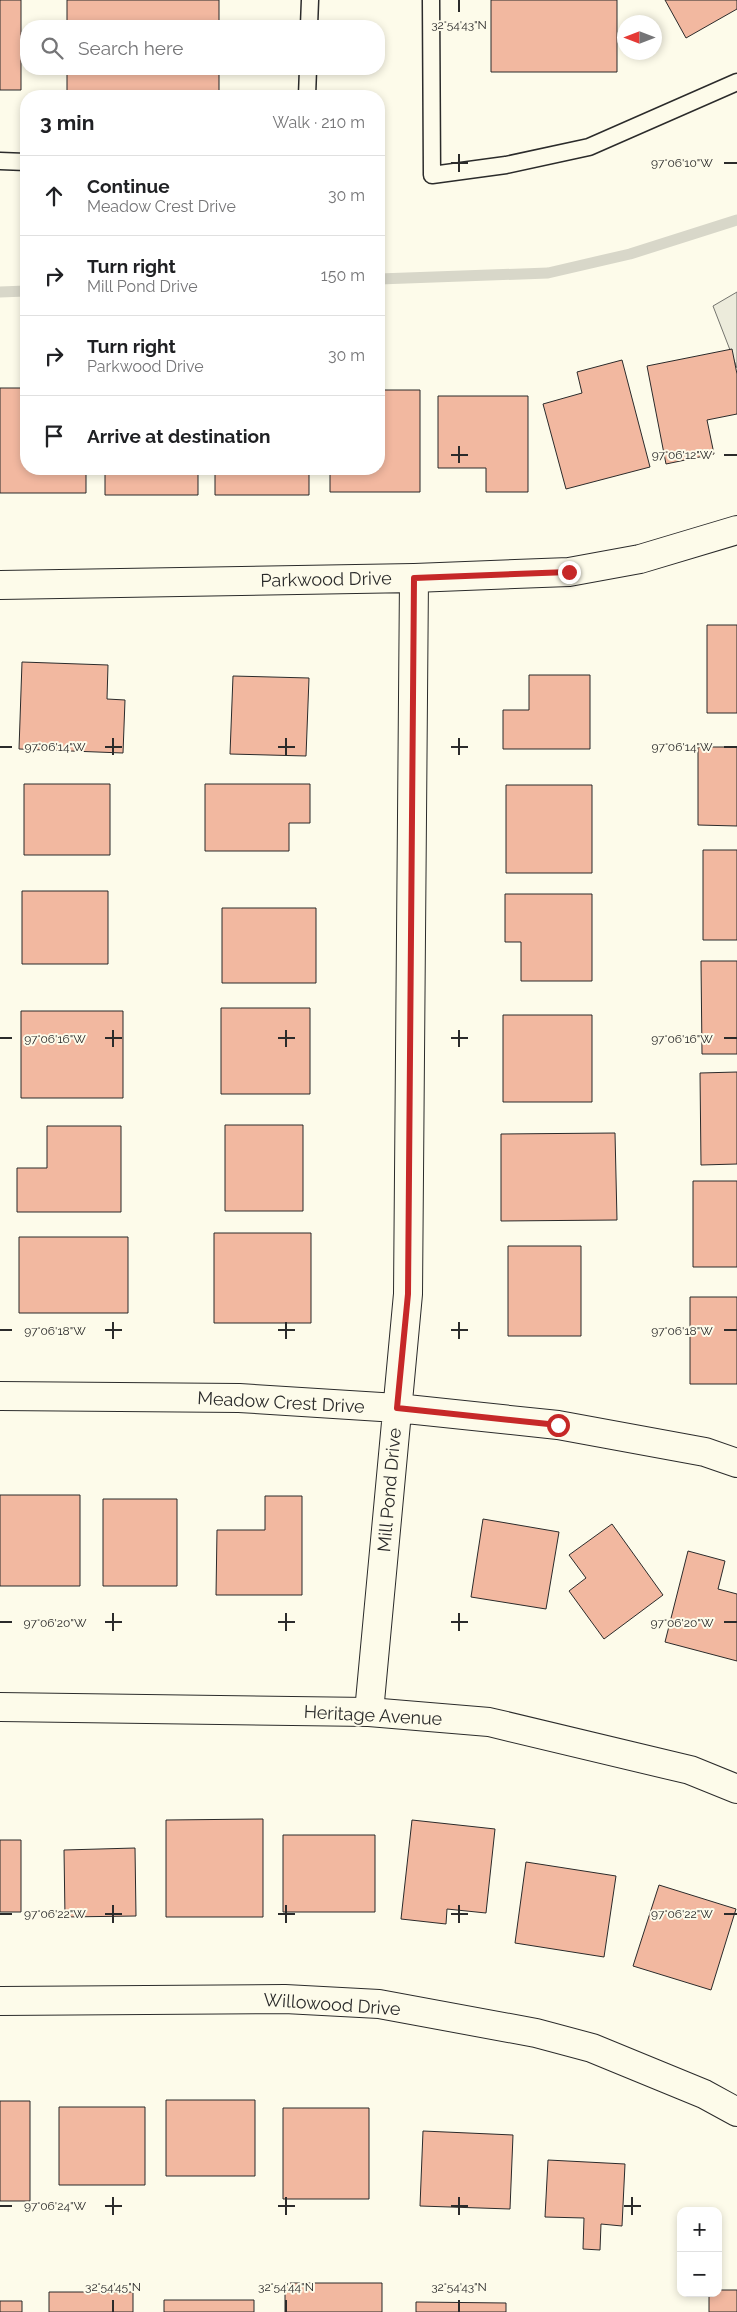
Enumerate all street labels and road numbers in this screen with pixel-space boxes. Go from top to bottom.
street label: Parkwood Drive [260,567,392,591]
street label: Meadow Crest Drive [197,1387,366,1417]
street label: Mill Pond Drive [373,1427,405,1553]
street label: Heritage Avenue [303,1701,443,1729]
street label: Willowood Drive [263,1989,402,2019]

